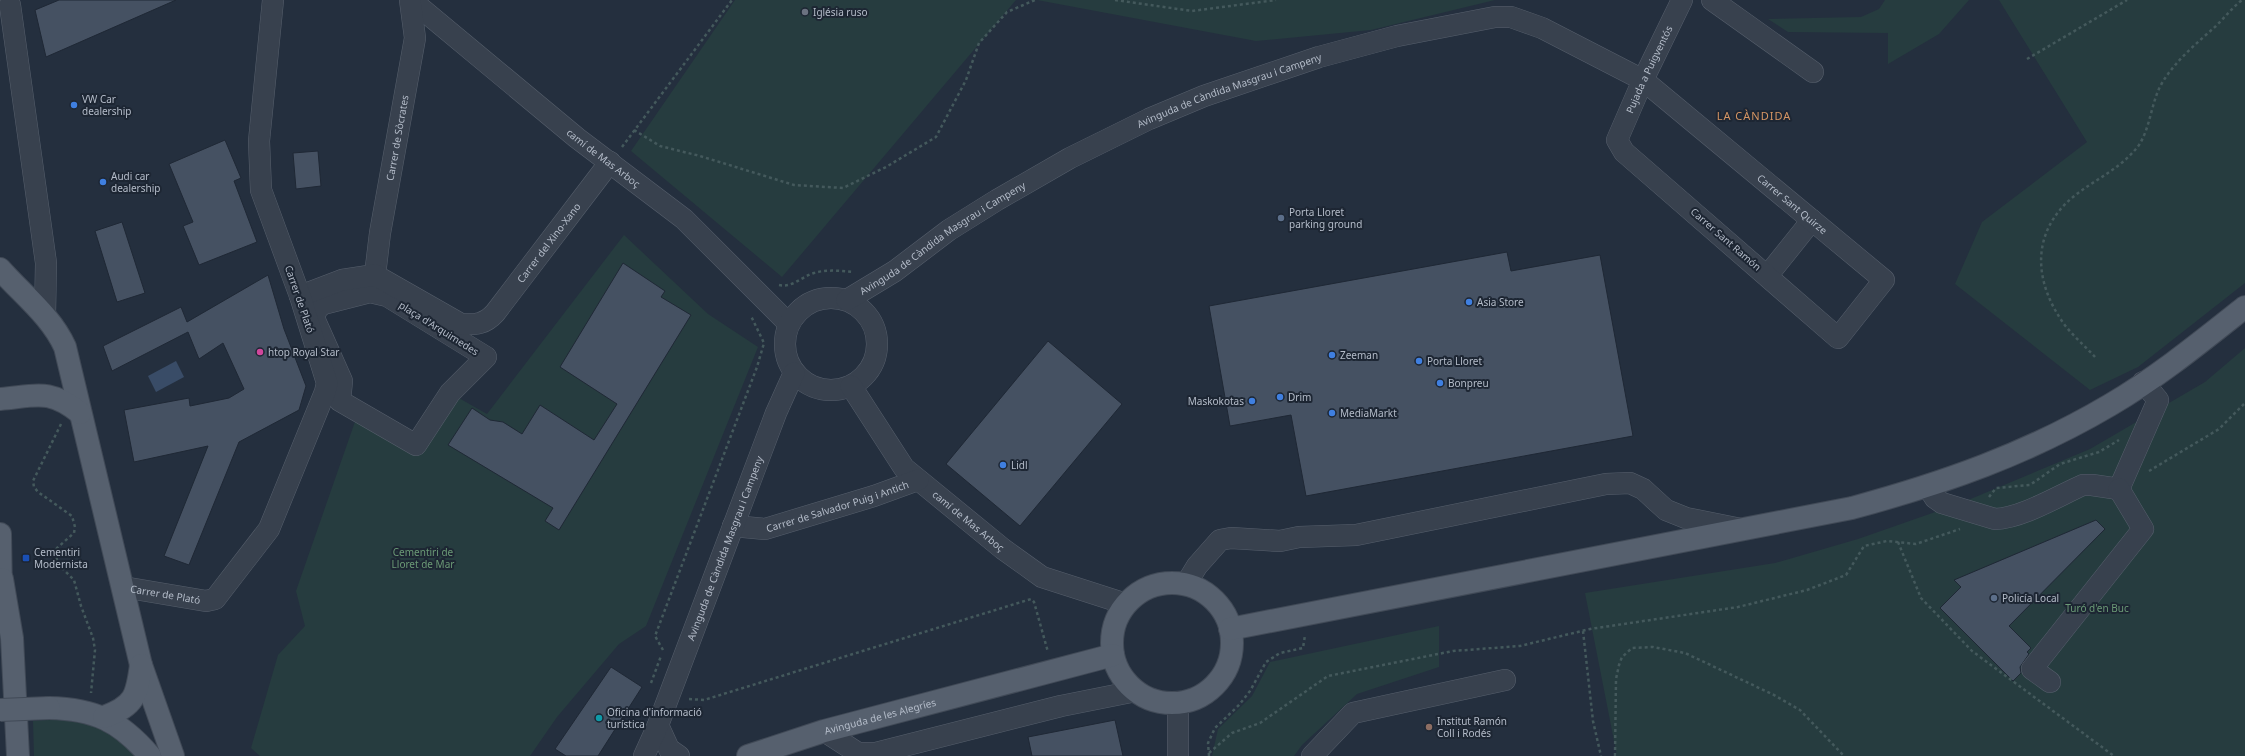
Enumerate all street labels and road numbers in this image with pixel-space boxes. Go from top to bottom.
street label: Pujada a Puigventós [1622,23,1676,116]
street label: Avinguda de Càndida Masgrau i Campeny [1134,49,1324,131]
street label: Carrer de Sòcrates [383,94,412,182]
street label: camí de Mas Arboç [564,125,643,191]
street label: Carrer Sant Quirze [1754,171,1831,237]
street label: Avinguda de Càndida Masgrau i Campeny [857,178,1029,298]
street label: Carrer del Xino-Xano [514,200,584,286]
street label: Carrer Sant Ramón [1688,204,1764,274]
street label: Carrer de Plató [282,263,318,335]
street label: plaça d'Arquimedes [396,298,482,358]
street label: Avinguda de Càndida Masgrau i Campeny [684,453,766,643]
street label: Carrer de Salvador Puig i Antich [764,477,911,535]
street label: camí de Mas Arboç [930,487,1008,555]
street label: Carrer de Plató [129,581,201,607]
street label: Avinguda de les Alegríes [823,695,938,738]

